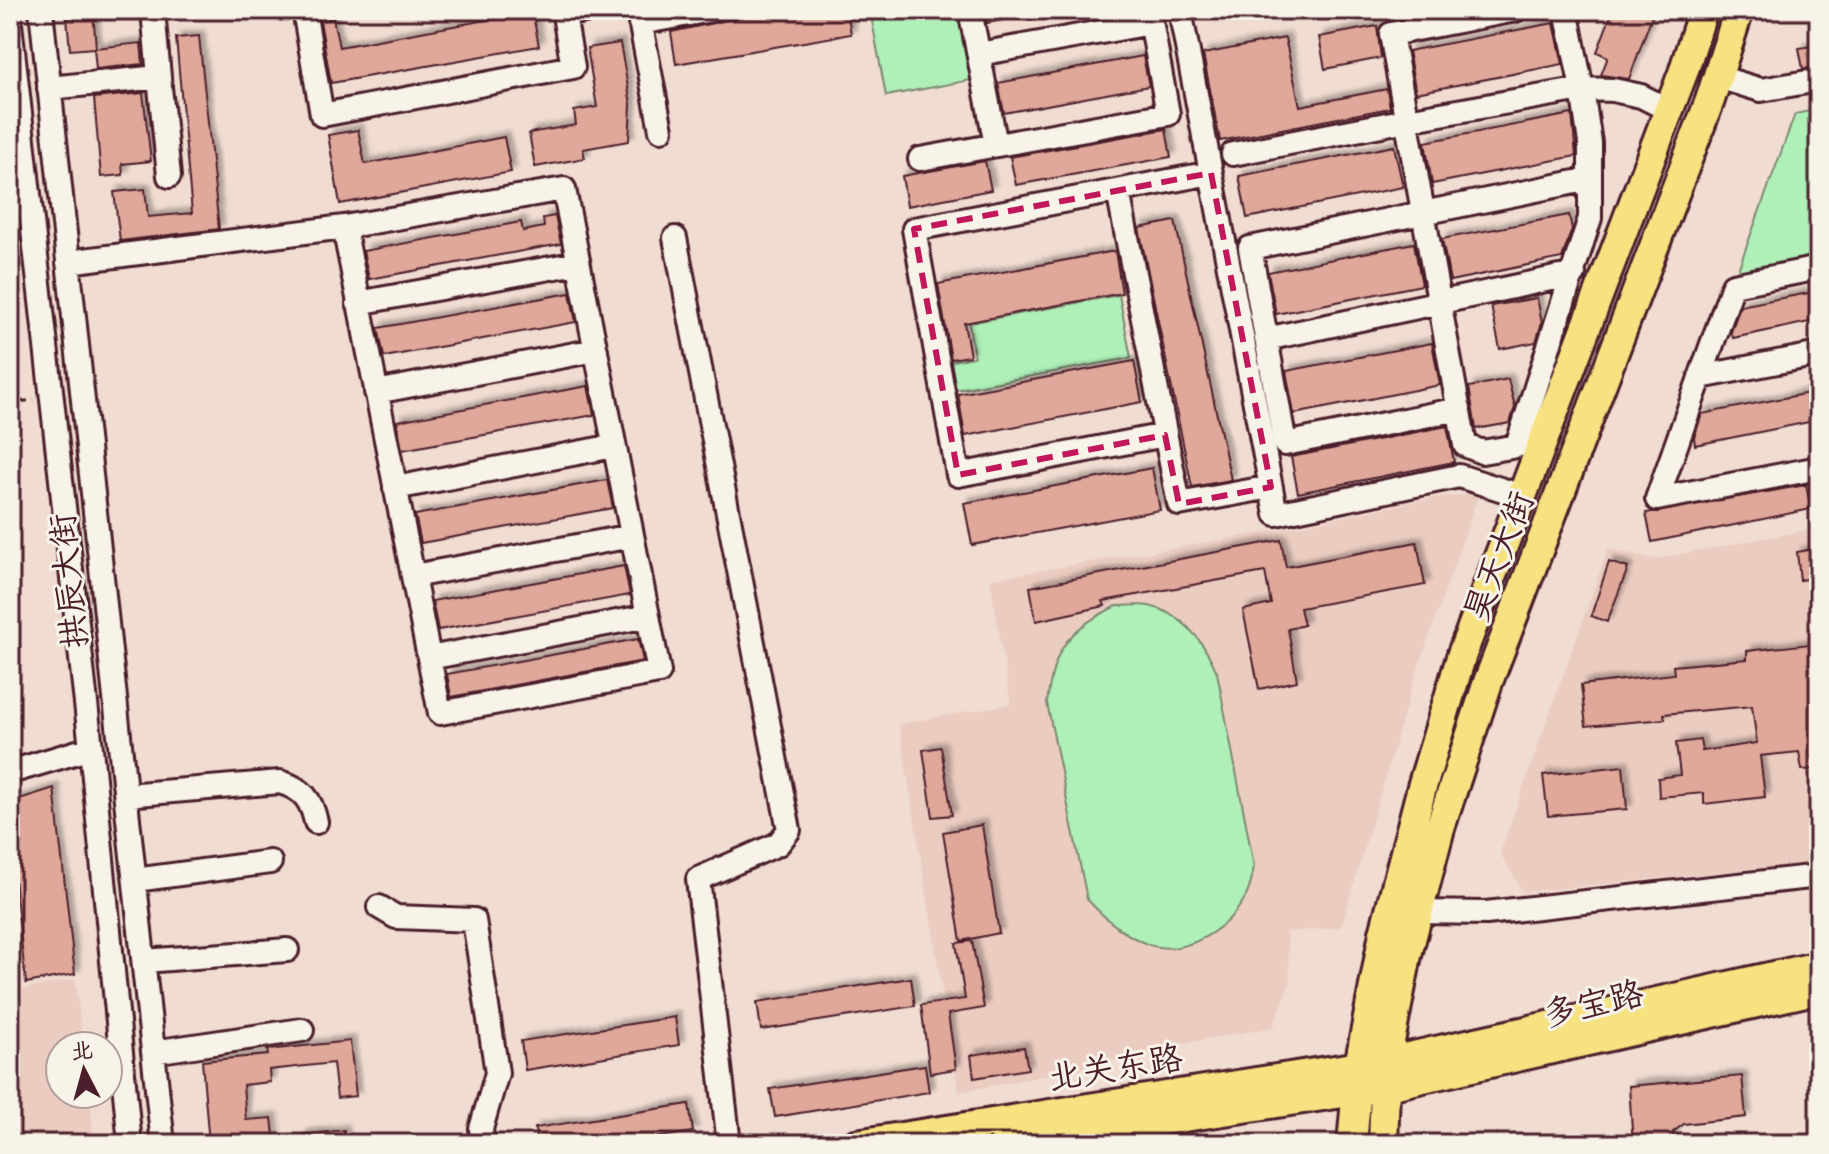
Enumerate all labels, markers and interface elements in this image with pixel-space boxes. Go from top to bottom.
street label: 昊天大街 [1454,485,1549,630]
street label: 拱辰大街 [40,510,104,651]
street label: 多宝路 [1539,971,1649,1043]
north arrow [44,1030,124,1110]
text: 北 [70,1036,95,1070]
street label: 北关东路 [1045,1036,1187,1106]

